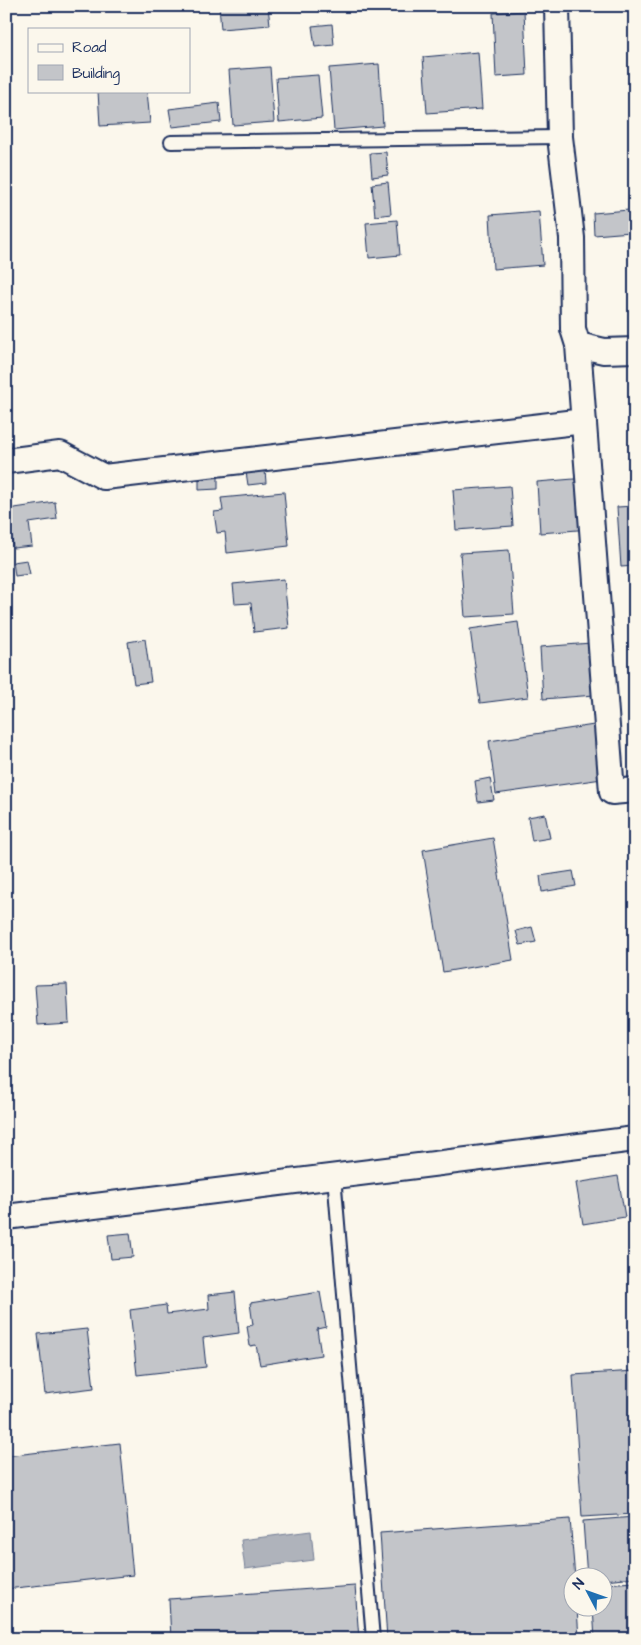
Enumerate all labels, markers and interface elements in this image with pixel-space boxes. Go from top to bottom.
legend [28,28,190,92]
text: Road [72,37,107,58]
text: Building [72,63,120,85]
north arrow [564,1568,614,1618]
text: N [569,1574,590,1594]

